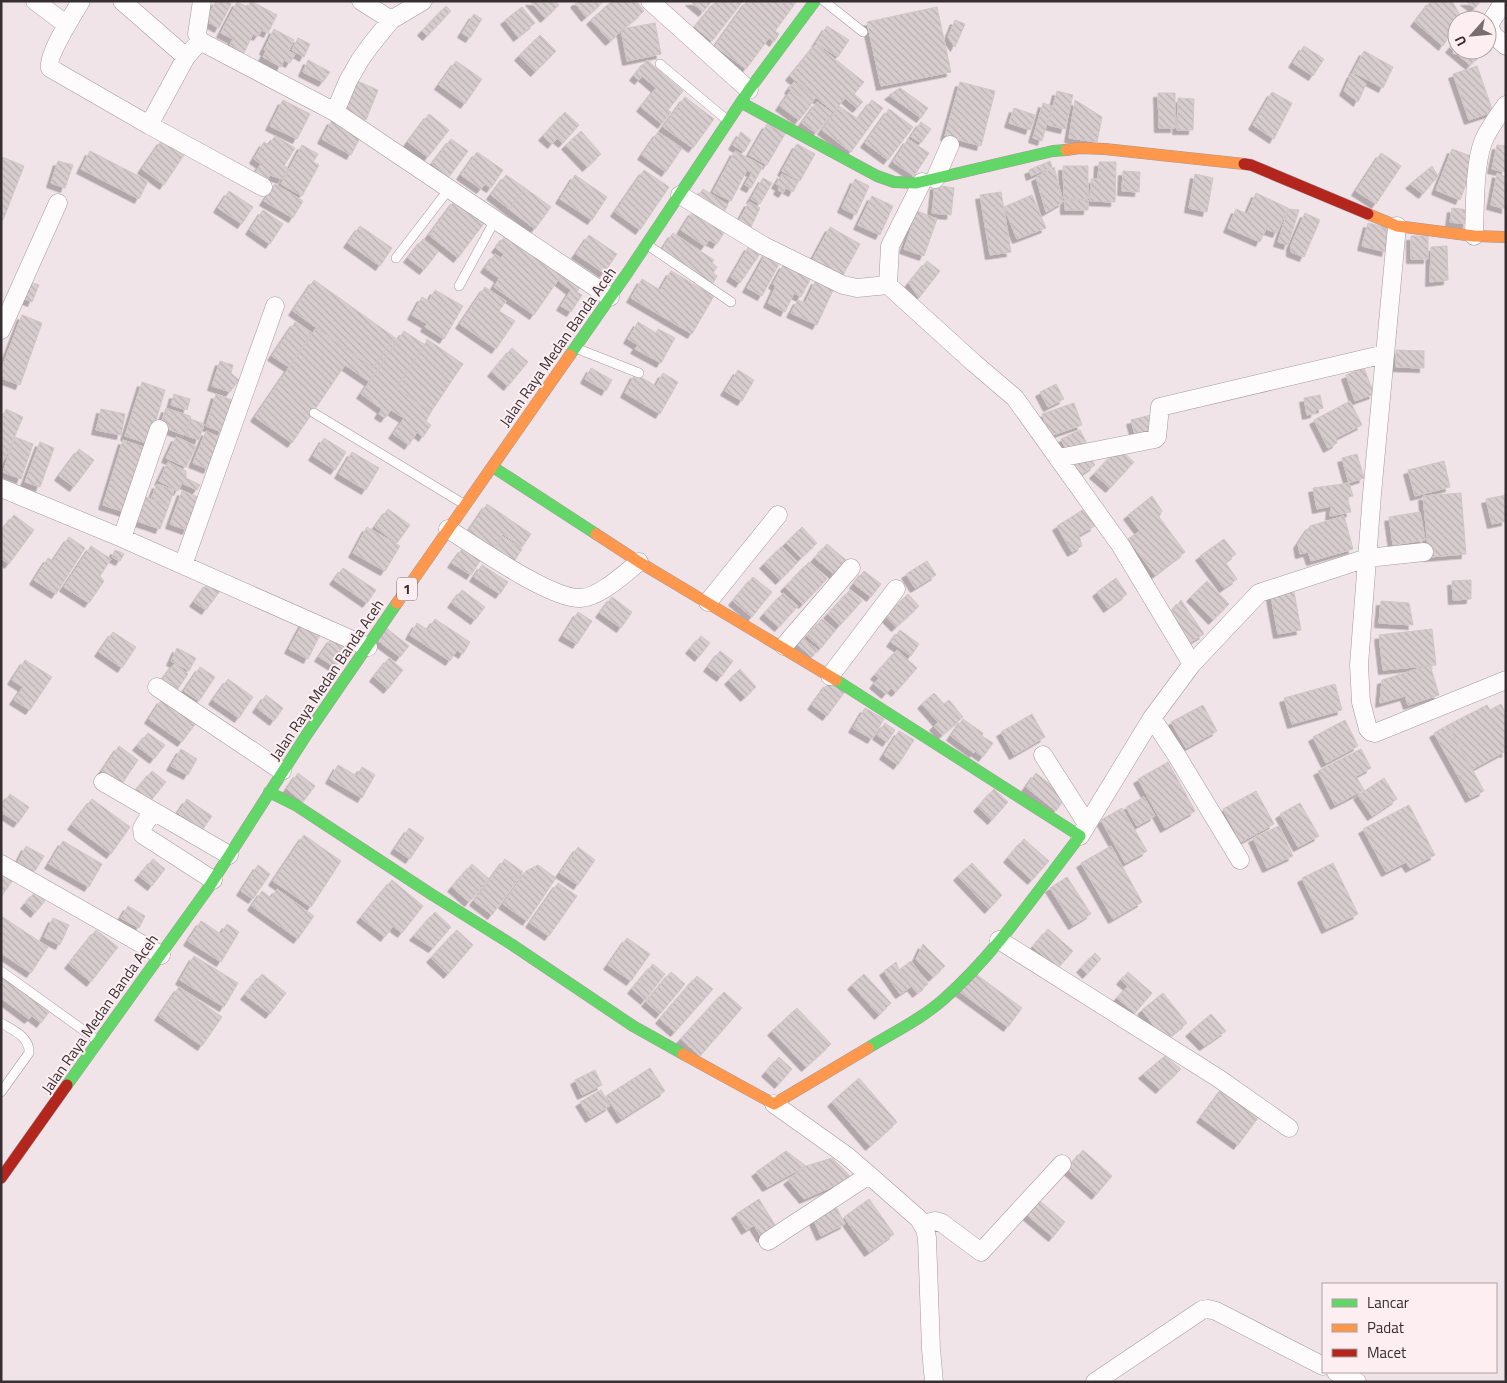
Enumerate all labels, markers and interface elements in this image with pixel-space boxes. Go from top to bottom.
north arrow [1447,10,1497,60]
text: U [1449,32,1471,50]
street label: Jalan Raya Medan Banda Aceh [494,262,622,431]
road number: 1 [397,578,417,600]
street label: Jalan Raya Medan Banda Aceh [264,594,389,765]
street label: Jalan Raya Medan Banda Aceh [36,929,164,1098]
legend [1322,1283,1497,1373]
text: Lancar [1367,1291,1409,1314]
text: Padat [1367,1316,1405,1339]
text: Macet [1367,1341,1407,1364]

